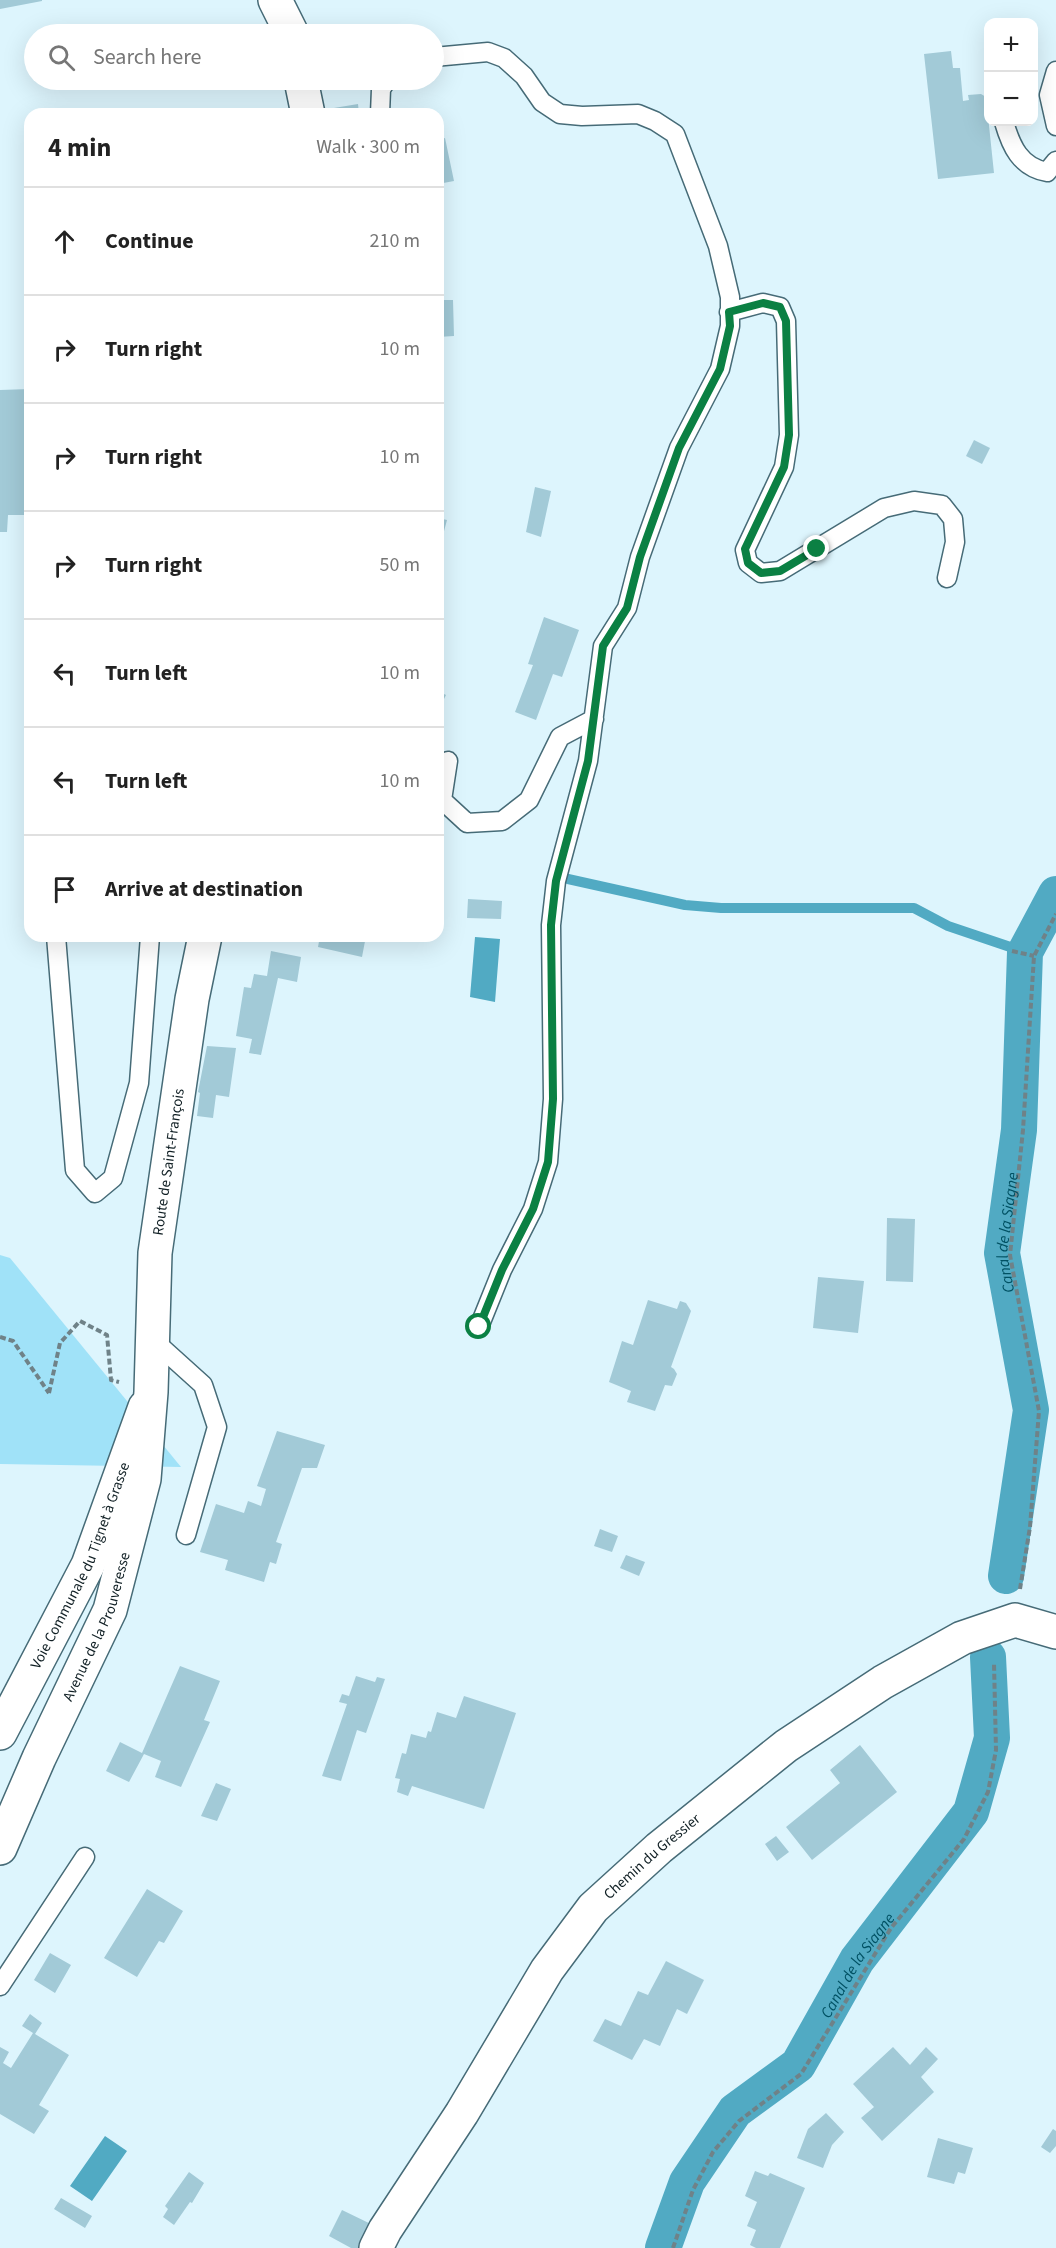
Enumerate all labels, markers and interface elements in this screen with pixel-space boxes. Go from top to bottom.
map controls [984,18,1038,126]
button: + [984,18,1038,72]
search box [24,24,444,90]
icon: search [45,41,78,74]
text: Search here [93,41,201,73]
button: − [984,72,1038,126]
text: 4 min [48,129,111,166]
text: Walk · 300 m [316,133,420,161]
icon: ahead [48,225,81,258]
text: Continue [105,225,194,257]
text: 210 m [370,227,420,255]
icon: right [48,333,81,366]
text: Turn right [105,333,202,365]
text: 10 m [380,335,420,363]
icon: right [48,441,81,474]
text: Turn right [105,441,202,473]
text: 10 m [380,443,420,471]
route end [803,535,829,561]
icon: right [48,549,81,582]
text: Turn right [105,549,202,581]
text: 50 m [380,551,420,579]
icon: left [48,657,81,690]
text: Turn left [105,657,187,689]
text: 10 m [380,659,420,687]
icon: left [48,765,81,798]
text: Turn left [105,765,187,797]
text: 10 m [380,767,420,795]
icon: arrive [48,873,81,906]
text: Arrive at destination [105,873,303,905]
street label: Route de Saint-François [147,1087,189,1237]
water label: Canal de la Siagne [991,1171,1024,1295]
route start [465,1313,491,1339]
street label: Voie Communale du Tignet à Grasse [25,1459,135,1673]
street label: Avenue de la Prouveresse [57,1550,135,1705]
street label: Chemin du Gressier [599,1808,705,1904]
water label: Canal de la Siagne [815,1908,900,2022]

